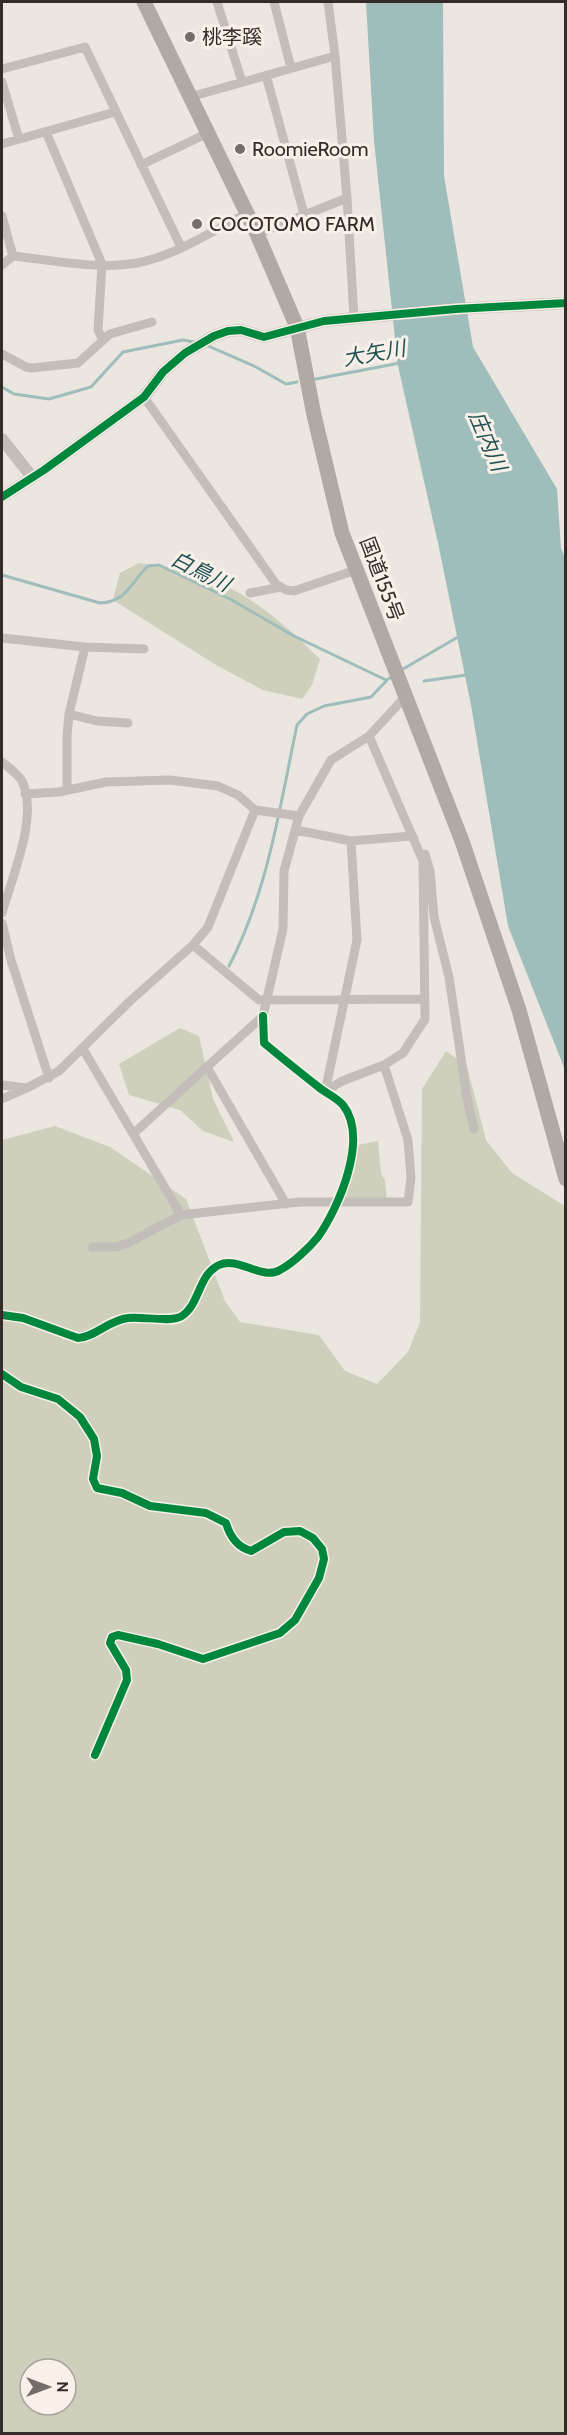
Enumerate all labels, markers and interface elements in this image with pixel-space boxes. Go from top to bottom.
place label: 桃李蹊 [202,25,262,49]
marker: 桃李蹊 [183,30,197,44]
place label: RoomieRoom [252,137,369,161]
marker: RoomieRoom [233,142,247,156]
place label: COCOTOMO FARM [209,212,375,236]
marker: COCOTOMO FARM [190,217,204,231]
water label: 大矢川 [341,335,409,371]
water label: 庄内川 [464,407,513,477]
street label: 国道155号 [355,534,409,624]
water label: 白鳥川 [167,546,237,597]
north arrow [18,2357,78,2417]
text: N [53,2381,72,2393]

